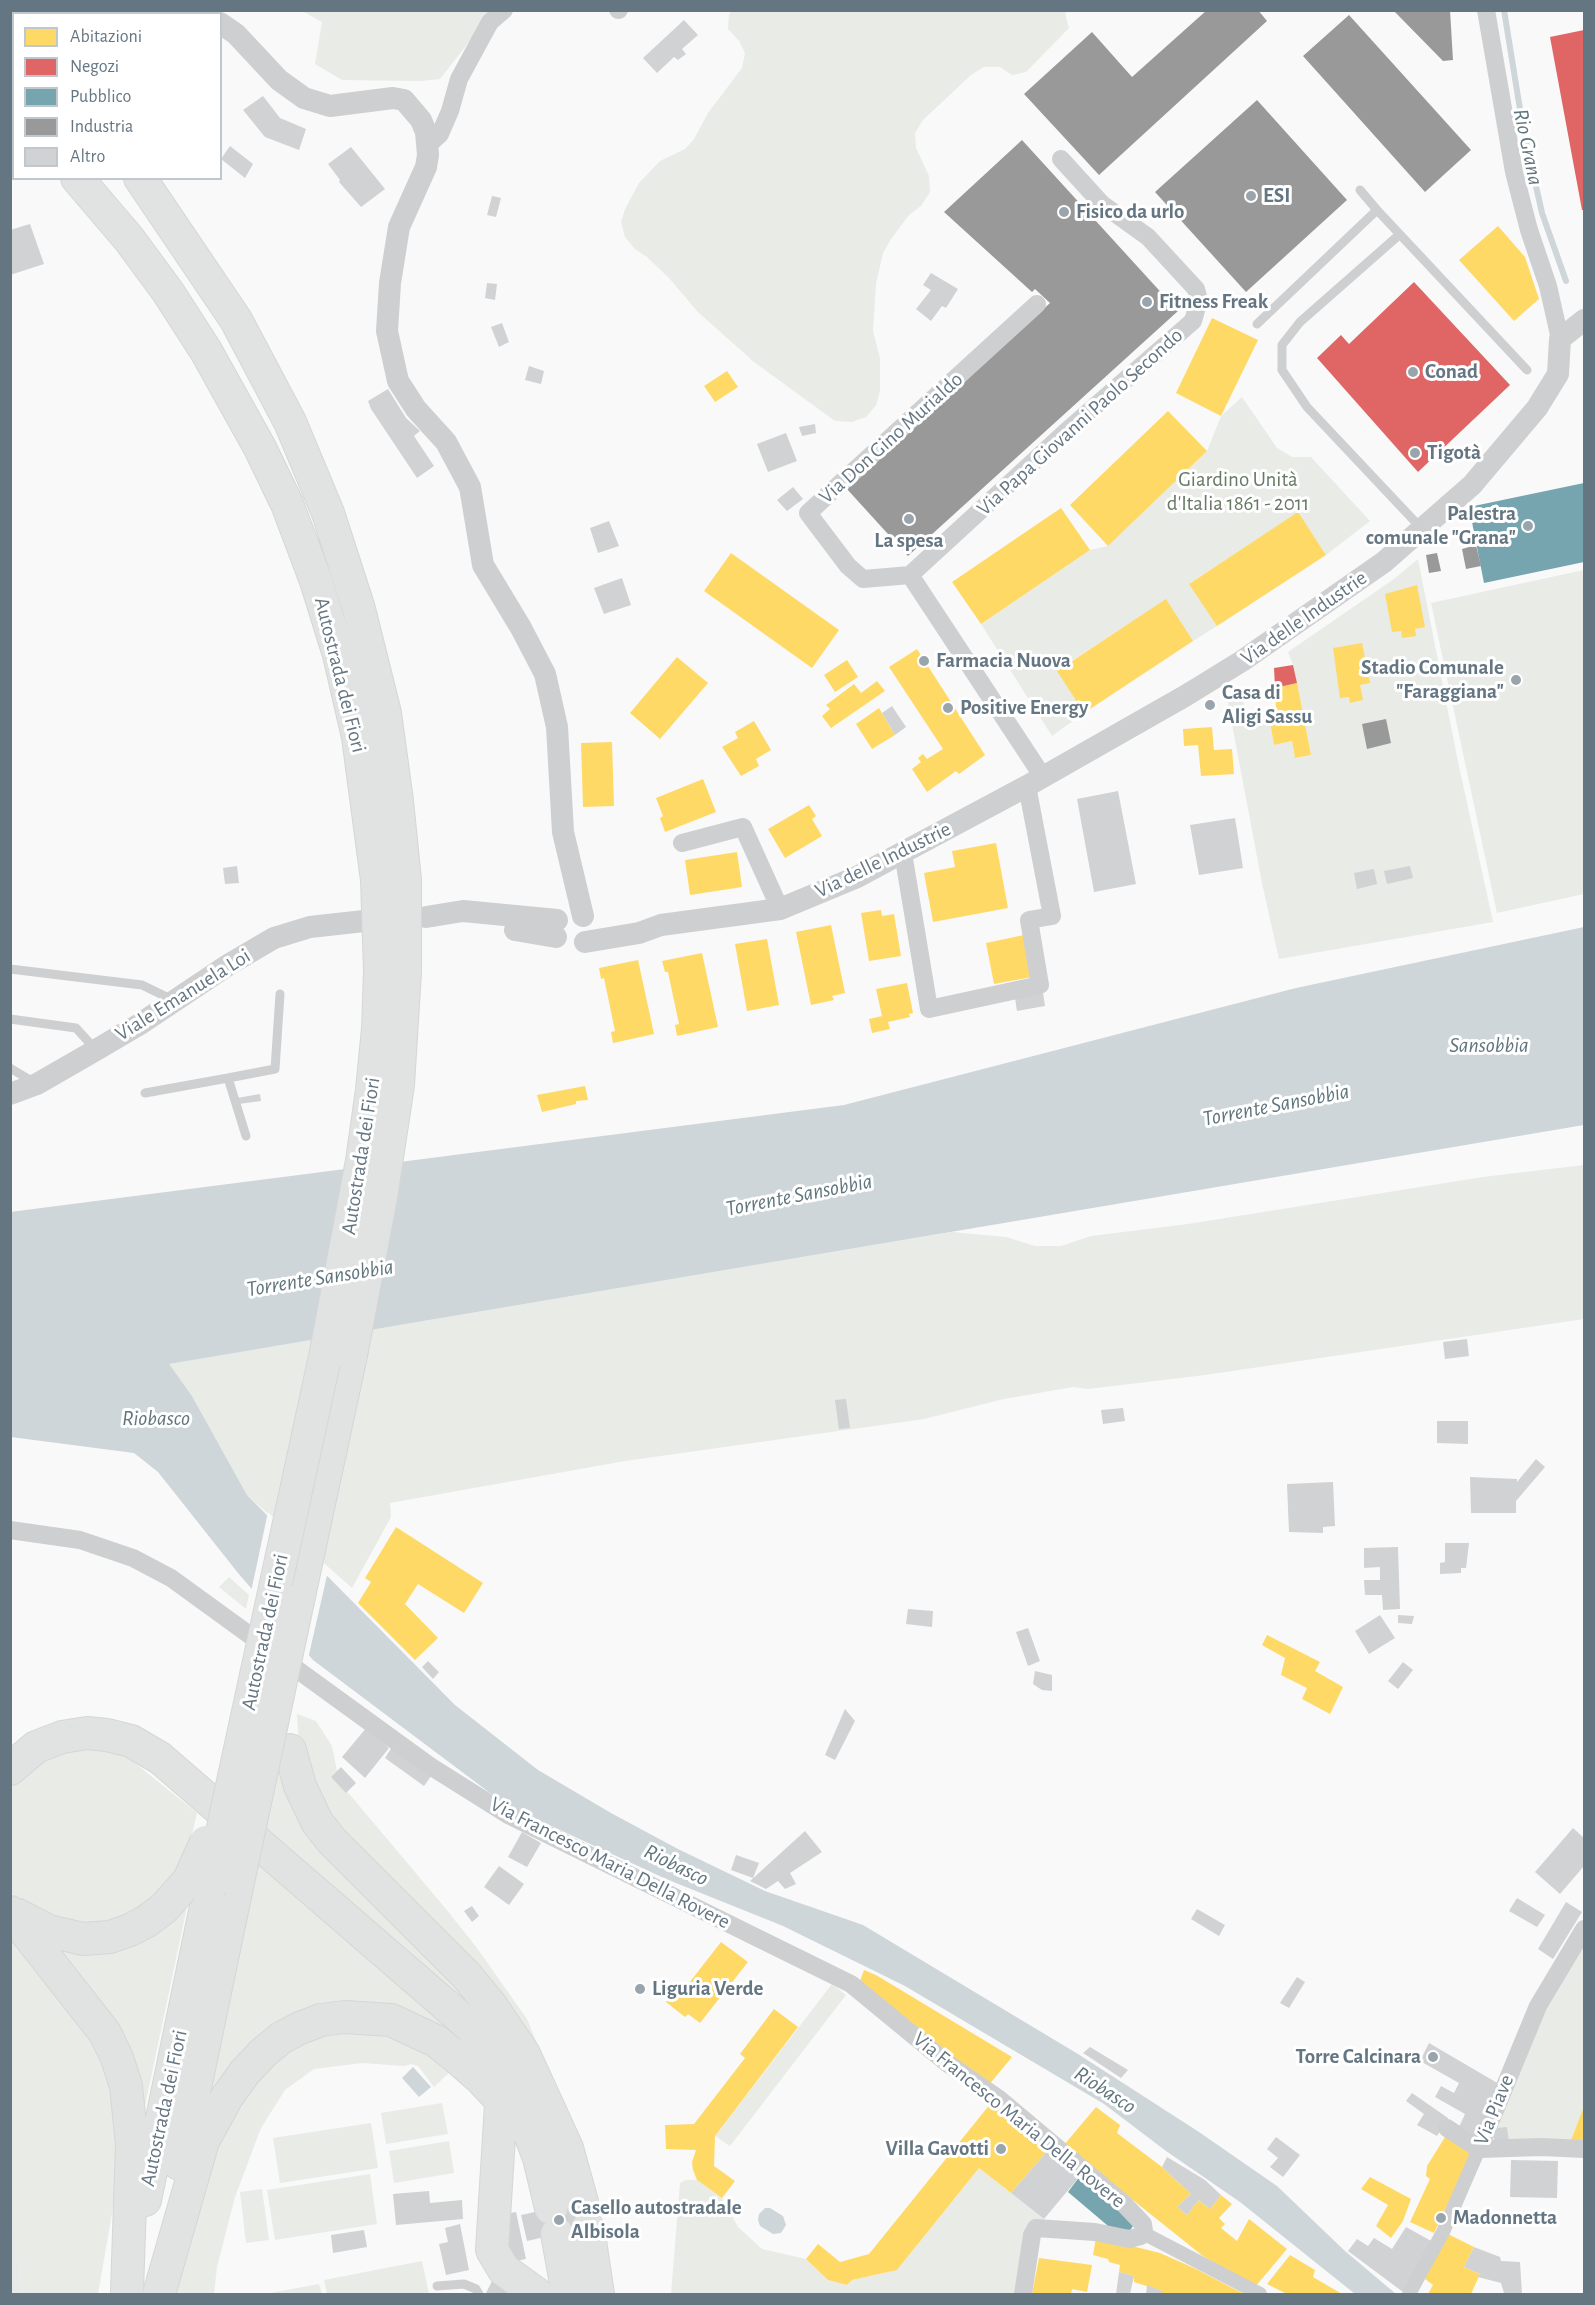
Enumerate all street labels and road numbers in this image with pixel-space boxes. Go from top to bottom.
street label: Via Papa Giovanni Paolo Secondo [972,323,1188,521]
street label: Via Don Gino Murialdo [814,367,968,509]
street label: Via delle Industrie [1236,565,1372,671]
street label: Autostrada dei Fiori [309,595,371,755]
street label: Via delle Industrie [811,816,955,904]
street label: Viale Emanuela Loi [111,943,255,1047]
street label: Autostrada dei Fiori [336,1075,386,1237]
street label: Autostrada dei Fiori [236,1552,294,1712]
street label: Via Francesco Maria Della Rovere [486,1791,734,1935]
street label: Via Francesco Maria Della Rovere [908,2026,1130,2214]
street label: Autostrada dei Fiori [135,2028,193,2188]
street label: Via Piave [1468,2071,1520,2149]

